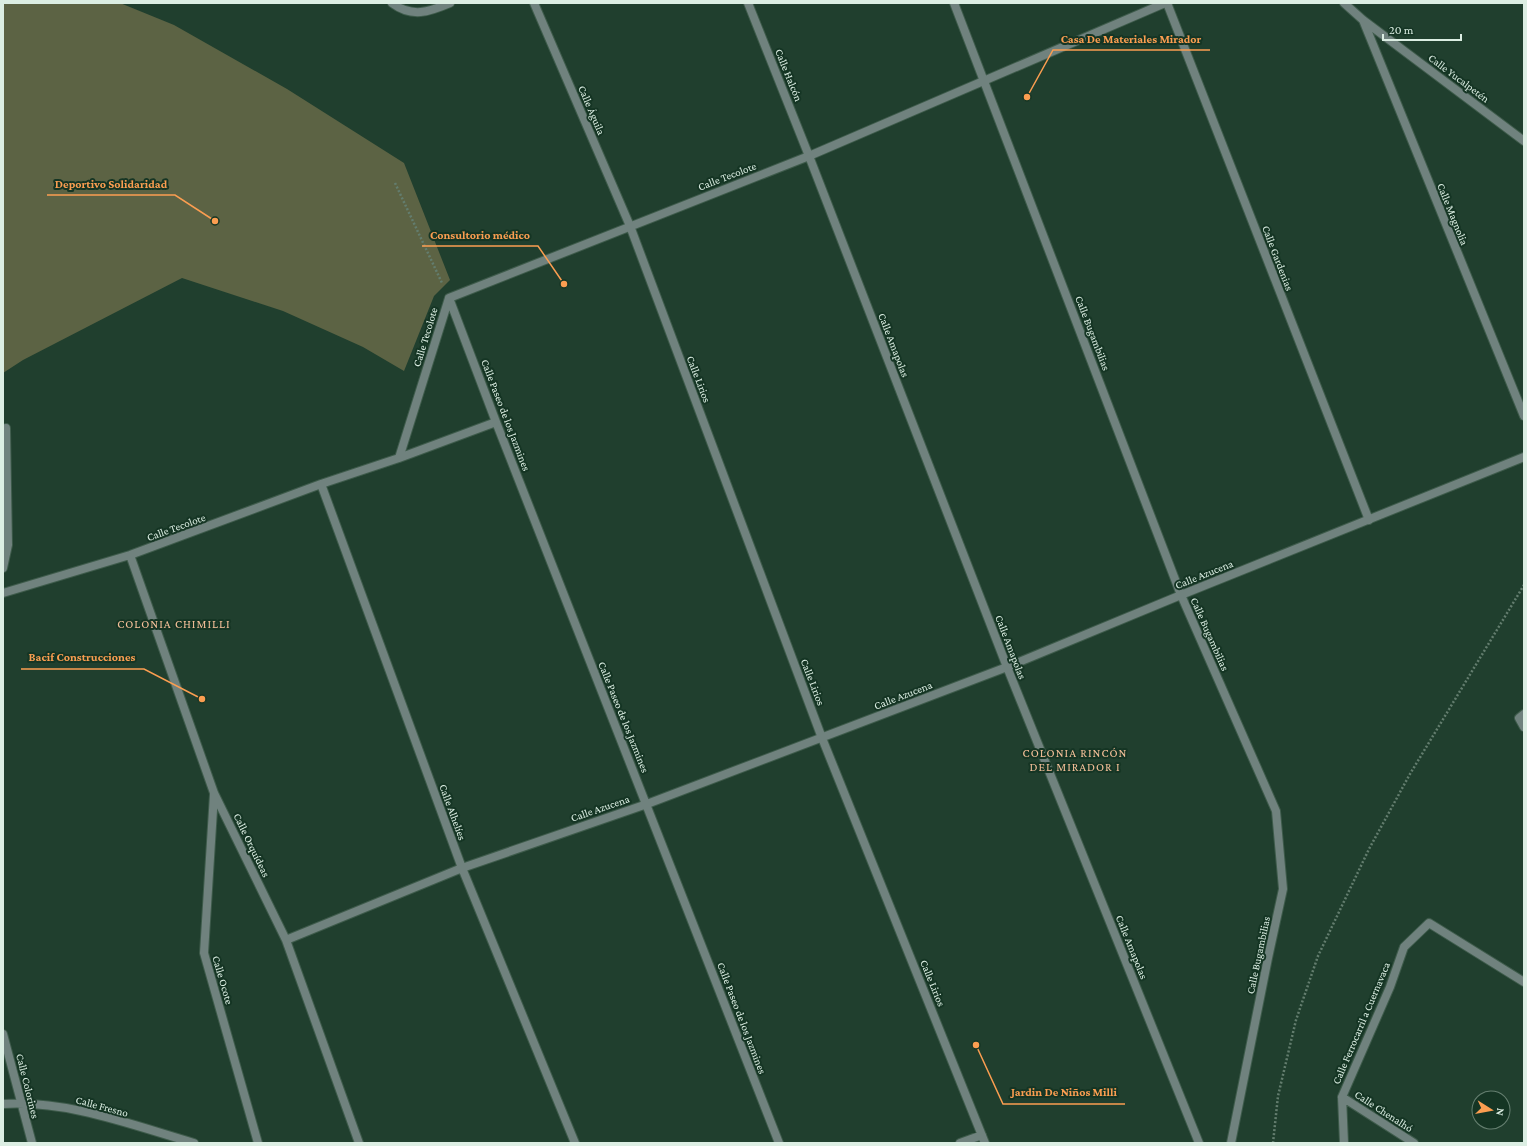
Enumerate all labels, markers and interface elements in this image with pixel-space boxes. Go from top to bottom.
scale bar [1383,16,1461,42]
text: 20 m [1389,23,1414,37]
callout: Casa De Materiales Mirador [1053,26,1210,50]
text: Casa De Materiales Mirador [1061,32,1202,46]
street label: Calle Halcón [773,47,805,103]
street label: Calle Yucalpetén [1426,51,1492,106]
street label: Calle Águila [575,84,608,137]
street label: Calle Tecolote [696,159,758,193]
callout: Deportivo Solidaridad [47,171,175,195]
text: Deportivo Solidaridad [55,177,168,191]
street label: Calle Magnolia [1434,181,1471,247]
callout: Consultorio médico [422,222,538,246]
street label: Calle Gardenias [1260,224,1296,292]
text: Consultorio médico [430,228,530,242]
street label: Calle Bugambilias [1072,294,1113,372]
street label: Calle Tecolote [410,306,440,368]
street label: Calle Amapolas [875,311,912,379]
street label: Calle Lirios [685,354,713,404]
street label: Calle Paseo de los Jazmines [478,358,533,473]
street label: Calle Tecolote [145,511,207,543]
street label: Calle Azucena [1173,557,1235,591]
street label: Calle Bugambilias [1188,595,1232,673]
street label: Calle Amapolas [992,613,1029,681]
district label: COLONIA CHIMILLI [117,617,231,631]
callout: Bacif Construcciones [21,645,144,669]
text: Bacif Construcciones [29,650,136,664]
street label: Calle Lirios [799,657,827,707]
street label: Calle Paseo de los Jazmines [595,660,652,775]
street label: Calle Azucena [872,678,934,712]
district label: COLONIA RINCÓN DEL MIRADOR I [1023,746,1127,774]
street label: Calle Alhelíes [437,782,469,842]
street label: Calle Azucena [569,792,631,824]
street label: Calle Orquídeas [230,811,273,879]
street label: Calle Amapolas [1113,913,1150,981]
street label: Calle Bugambilias [1244,915,1273,995]
street label: Calle Ocote [210,954,236,1006]
street label: Calle Lirios [918,958,948,1008]
street label: Calle Ferrocarril a Cuernavaca [1330,960,1392,1086]
street label: Calle Paseo de los Jazmines [714,961,769,1076]
street label: Calle Colorines [14,1052,42,1120]
callout: Jardin De Niños Milli [1003,1080,1125,1104]
text: Jardin De Niños Milli [1009,1085,1118,1099]
street label: Calle Chenalhó [1353,1088,1416,1134]
north arrow [1471,1090,1511,1130]
street label: Calle Fresno [74,1093,130,1119]
text: N [1494,1107,1507,1117]

